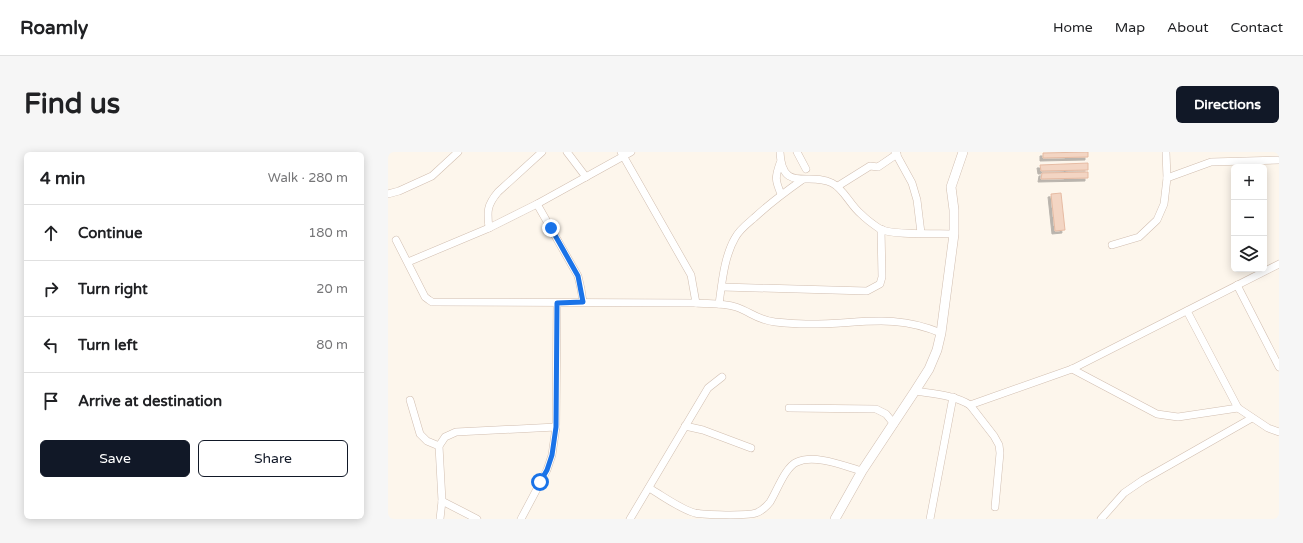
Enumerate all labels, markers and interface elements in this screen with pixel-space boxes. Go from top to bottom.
text: Roamly [20,17,88,39]
text: Home [1053,19,1093,36]
text: Map [1115,19,1145,36]
text: About [1167,19,1209,36]
text: Contact [1231,19,1283,36]
button: Directions [1176,86,1279,123]
text: Find us [24,87,120,121]
map controls [1231,164,1267,272]
button: + [1231,164,1267,200]
text: 4 min [40,168,85,189]
text: Walk · 280 m [268,170,348,186]
button: − [1231,200,1267,236]
route end [542,219,560,237]
icon: ahead [40,222,62,244]
text: Continue [78,224,142,242]
text: 180 m [308,225,348,241]
button: layers [1231,236,1267,272]
icon: right [40,278,62,300]
text: Turn right [78,280,148,298]
text: 20 m [316,281,348,297]
icon: left [40,334,62,356]
text: Turn left [78,336,138,354]
text: 80 m [316,337,348,353]
icon: arrive [40,390,62,412]
text: Arrive at destination [78,392,222,410]
button: Save [40,440,190,477]
button: Share [198,440,348,477]
route start [531,473,549,491]

